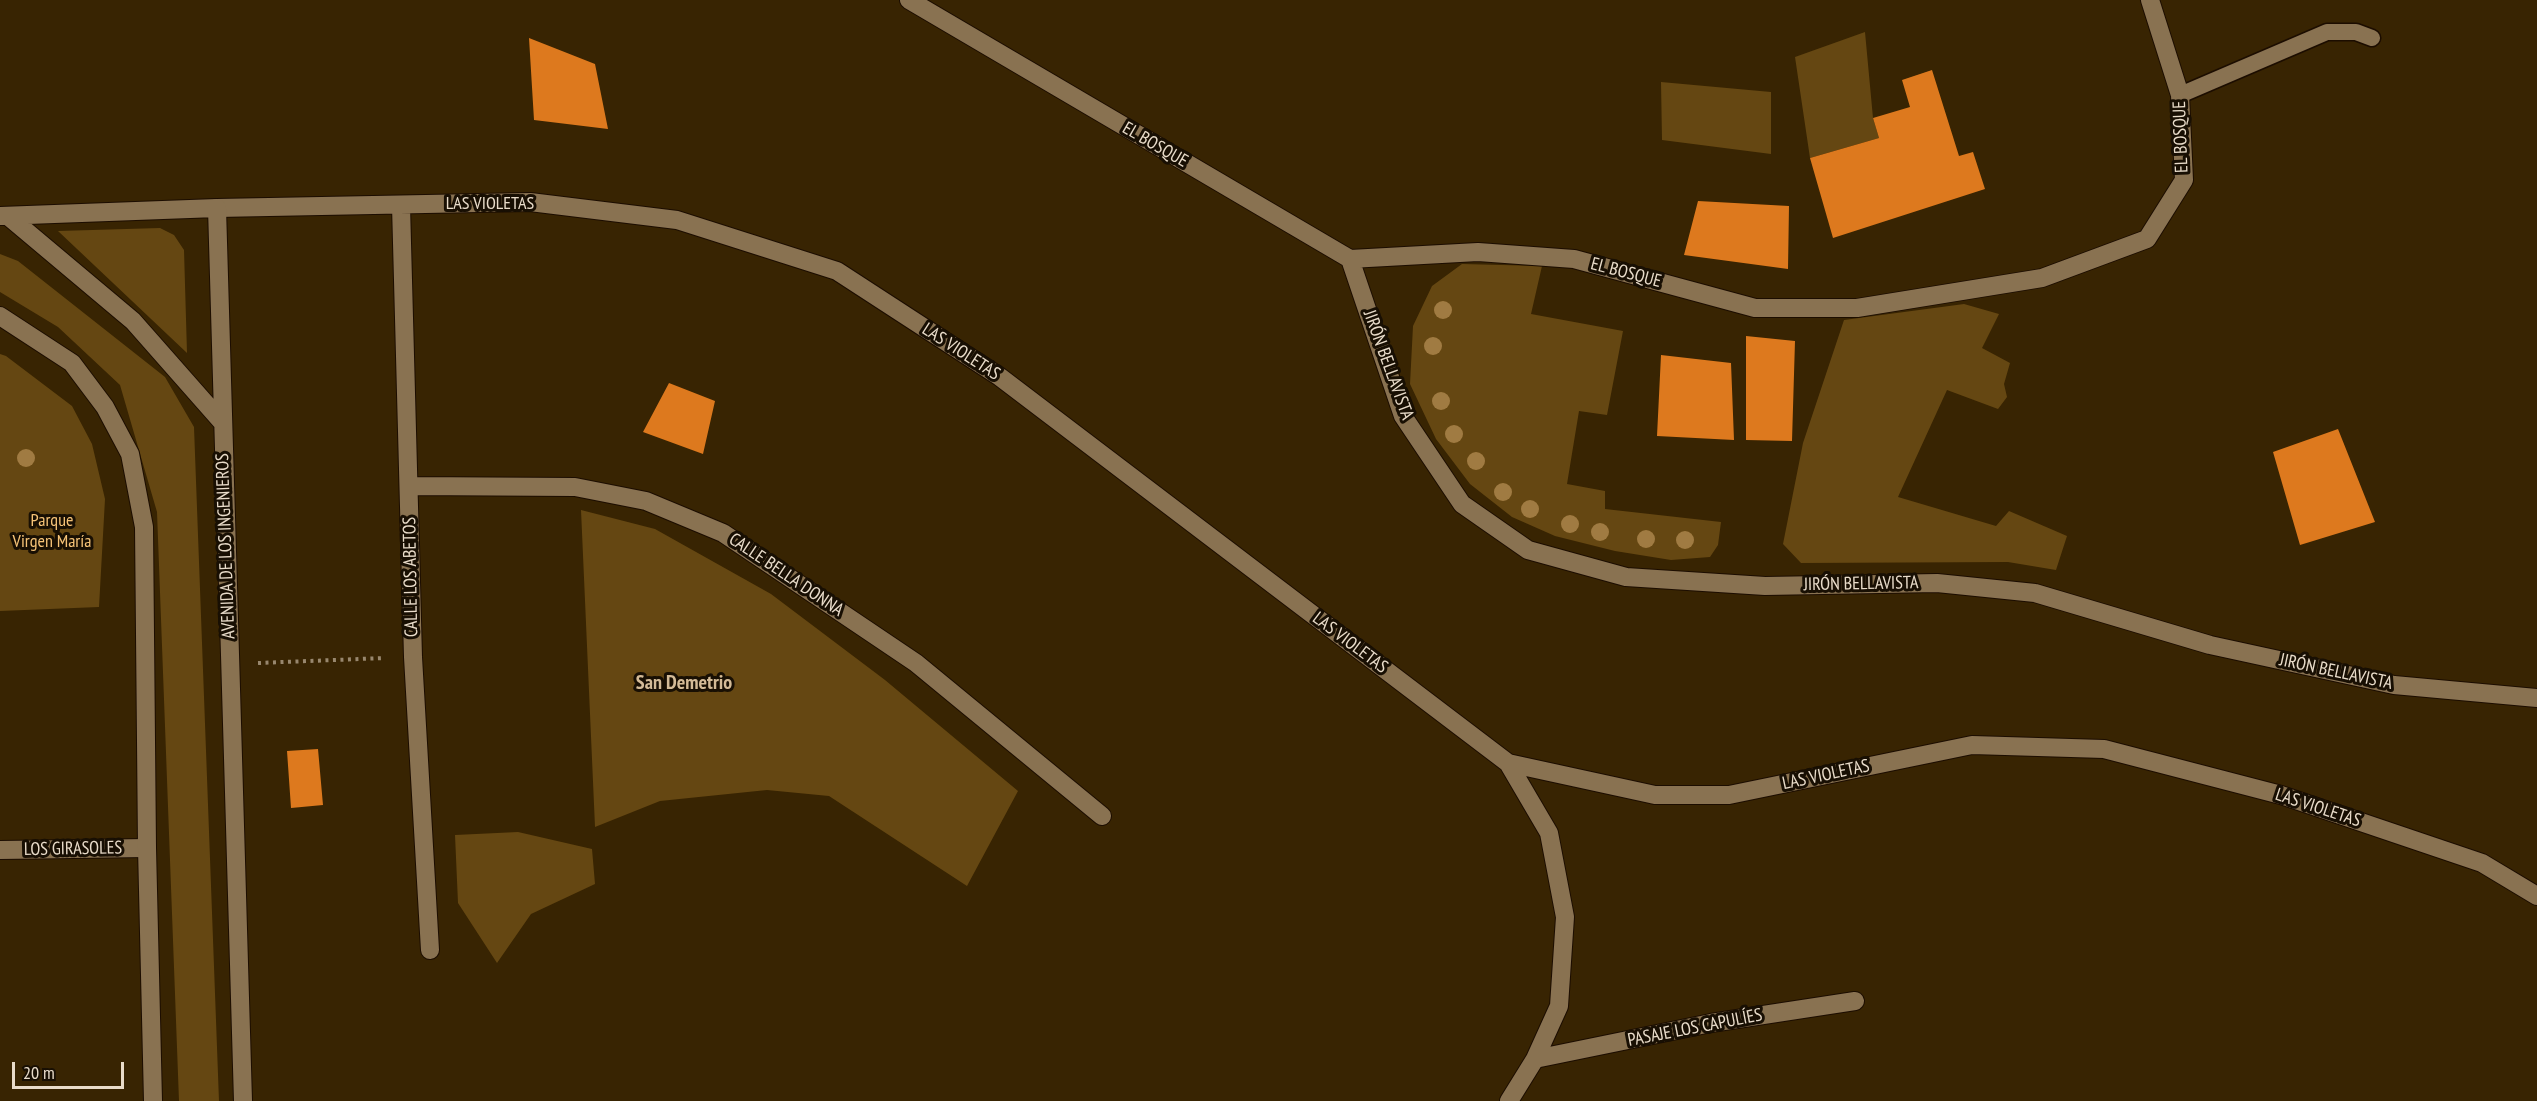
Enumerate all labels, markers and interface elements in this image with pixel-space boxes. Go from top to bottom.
street label: EL BOSQUE [2169,101,2193,173]
street label: EL BOSQUE [1118,118,1192,172]
street label: LAS VIOLETAS [446,193,534,215]
street label: EL BOSQUE [1588,253,1664,293]
street label: JIRÓN BELLAVISTA [1358,307,1418,423]
street label: LAS VIOLETAS [918,319,1004,385]
street label: AVENIDA DE LOS INGENIEROS [212,453,240,639]
park label: Parque Virgen María [13,510,91,552]
street label: CALLE LOS ABETOS [399,517,423,637]
street label: CALLE BELLA DONNA [725,529,847,621]
street label: JIRÓN BELLAVISTA [1803,572,1919,596]
street label: LAS VIOLETAS [1308,608,1392,678]
street label: JIRÓN BELLAVISTA [2278,649,2394,695]
district label: San Demetrio [636,671,732,695]
street label: LAS VIOLETAS [1780,755,1872,795]
street label: LAS VIOLETAS [2273,784,2363,832]
street label: LOS GIRASOLES [24,837,122,861]
street label: PASAJE LOS CAPULÍES [1626,1004,1764,1052]
scale bar [15,1050,128,1088]
text: 20 m [23,1061,55,1084]

